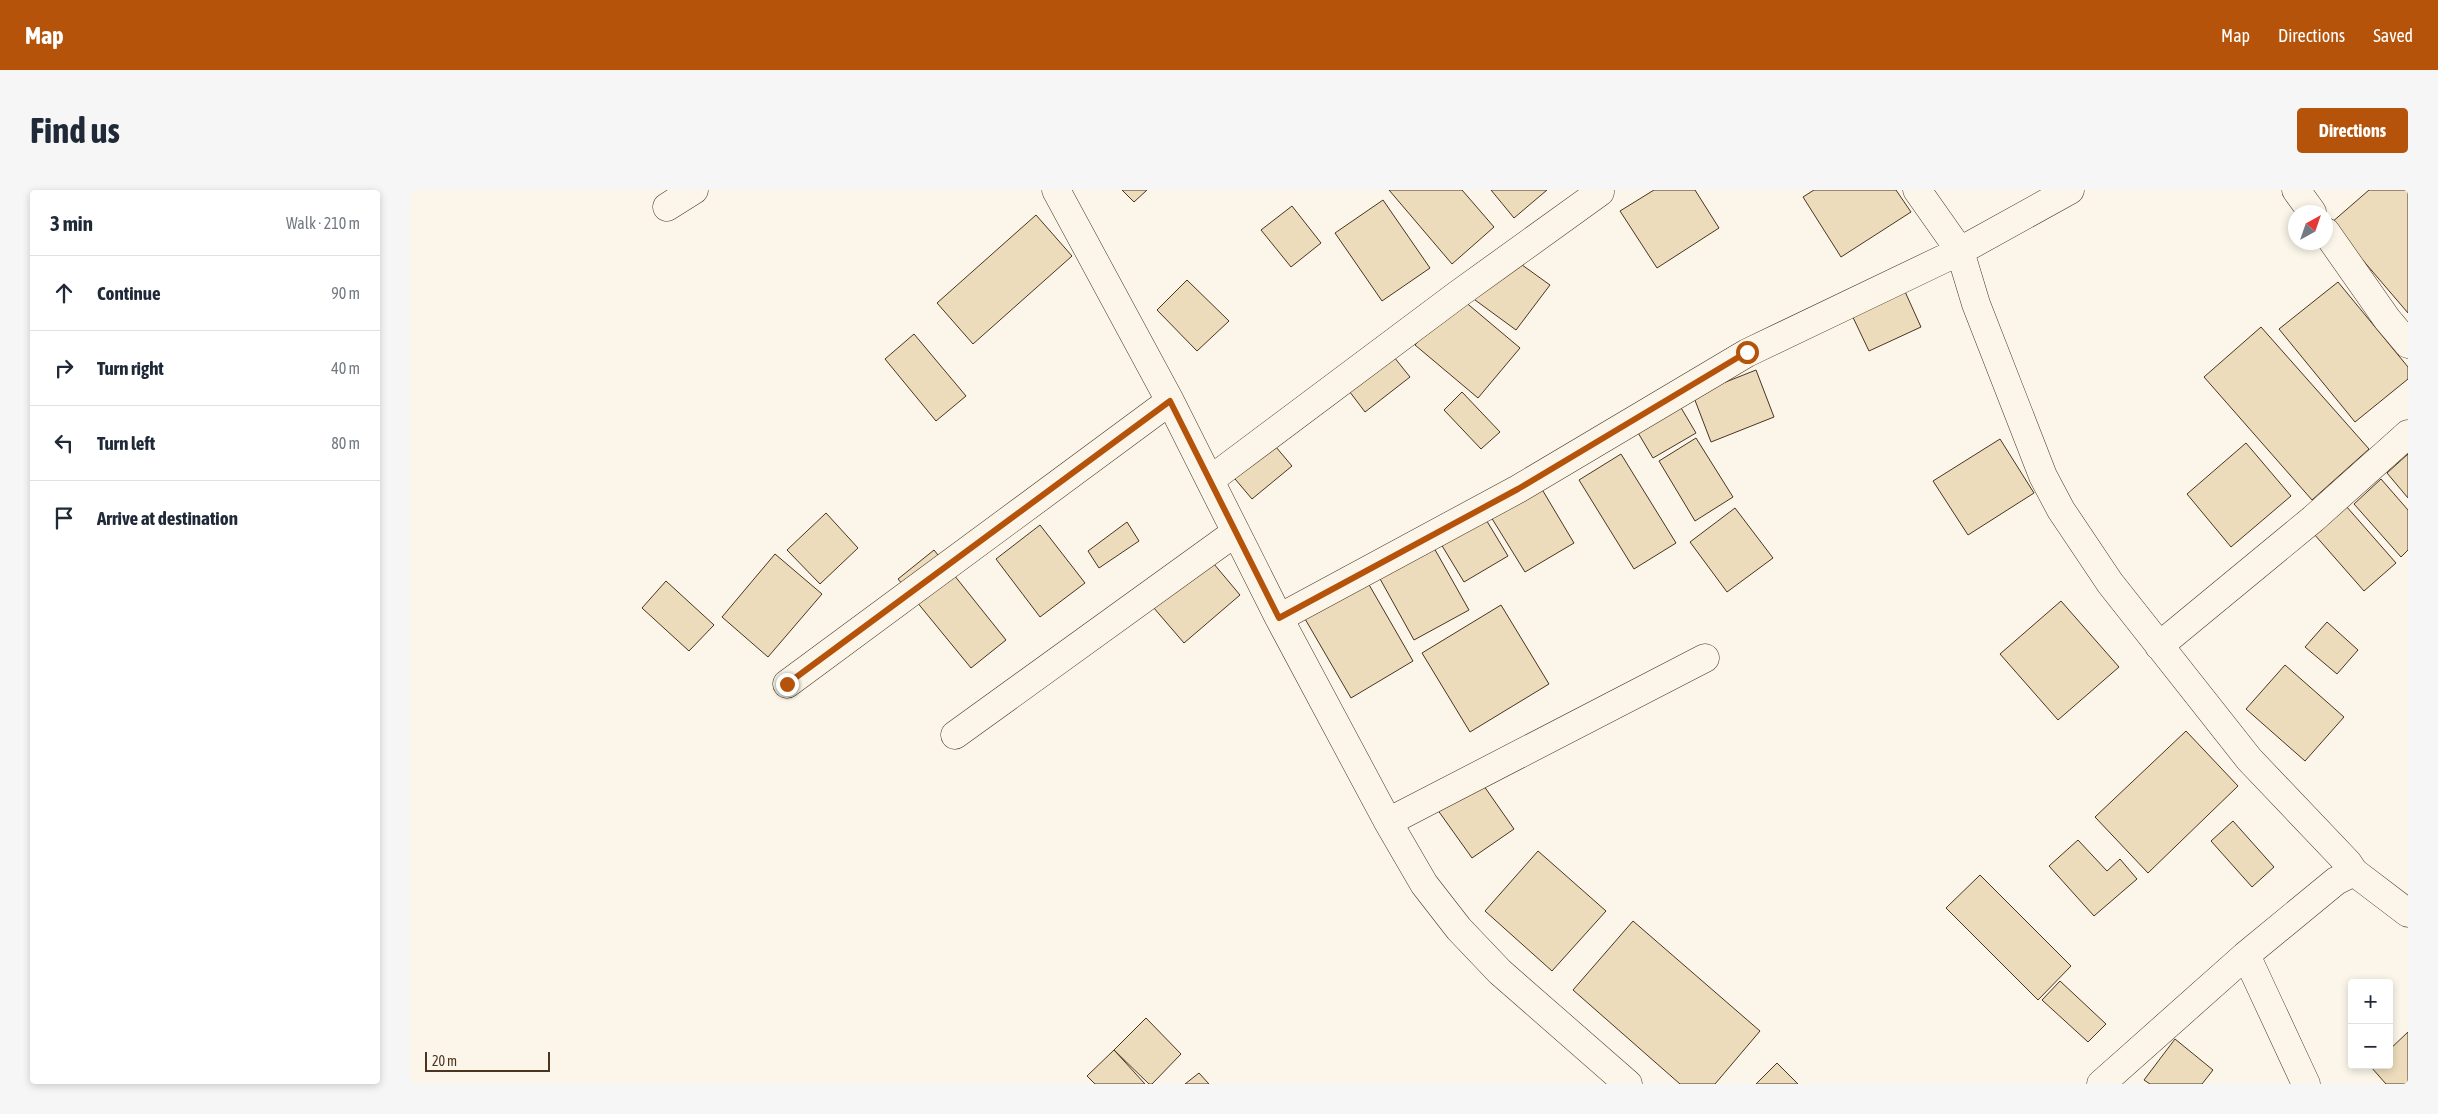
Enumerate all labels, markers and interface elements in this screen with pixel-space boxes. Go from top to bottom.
text: Map [25,22,64,49]
text: Map [2221,25,2250,46]
text: Directions [2278,25,2345,46]
text: Saved [2373,25,2413,46]
button: Directions [2297,108,2408,153]
text: Find us [30,110,120,150]
north arrow [2288,205,2333,250]
text: 3 min [50,211,93,235]
text: Walk · 210 m [286,214,360,232]
icon: ahead [50,279,78,307]
text: Continue [97,282,161,304]
text: 90 m [331,284,360,302]
route start [1736,341,1759,364]
icon: right [50,354,78,382]
text: Turn right [97,357,164,379]
text: 40 m [331,359,360,377]
icon: left [50,429,78,457]
text: Turn left [97,432,155,454]
text: 80 m [331,434,360,452]
icon: arrive [50,504,78,532]
text: Arrive at destination [97,507,238,529]
route end [776,673,799,696]
map controls [2348,979,2393,1069]
button: + [2348,979,2393,1024]
button: − [2348,1024,2393,1069]
scale bar [425,1049,550,1072]
text: 20 m [432,1053,457,1069]

